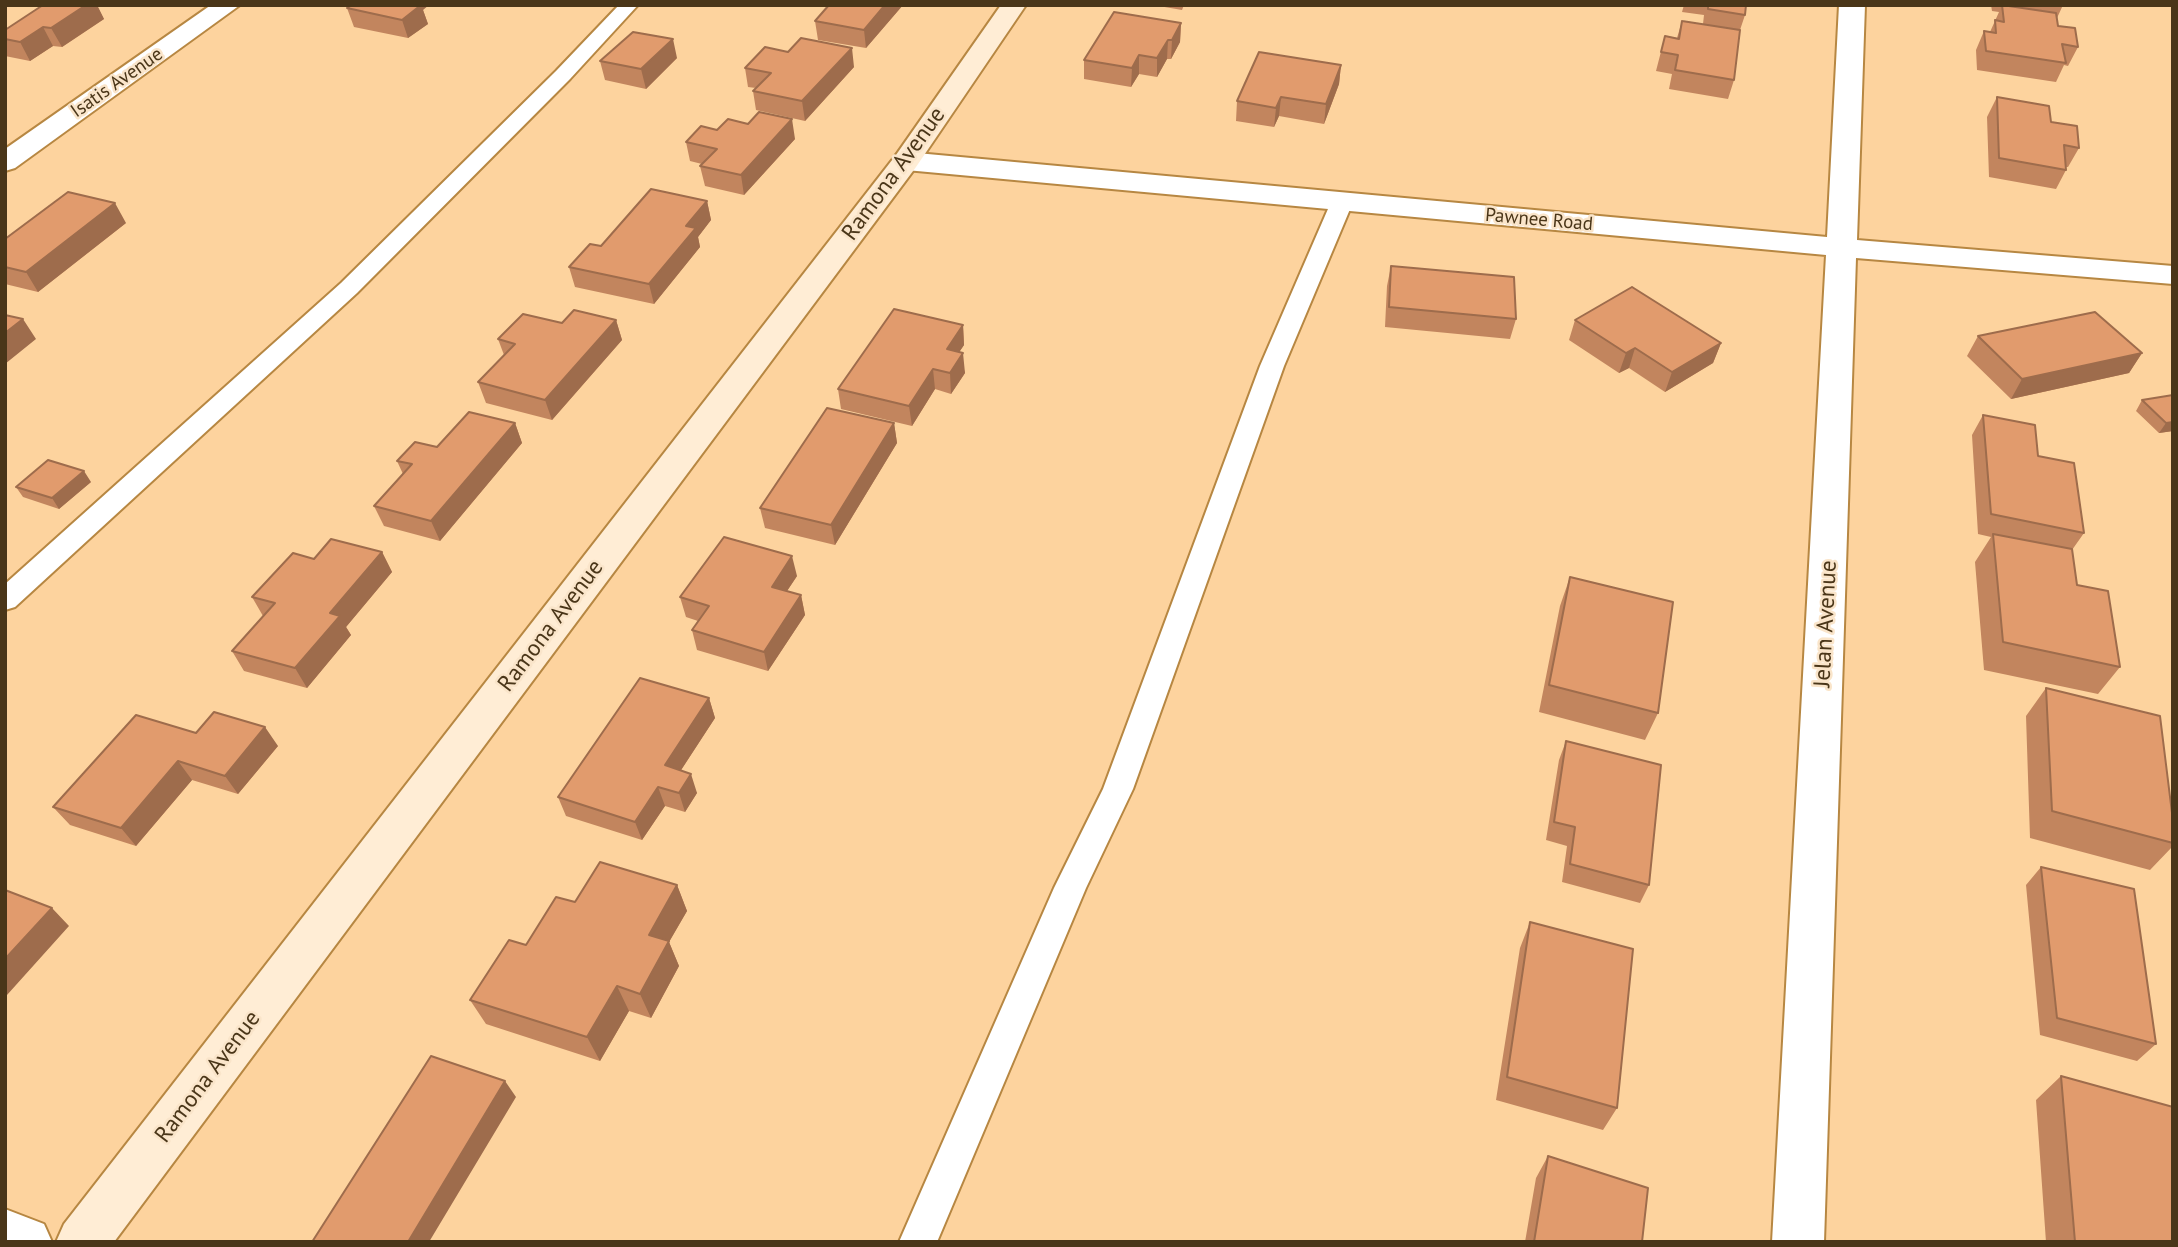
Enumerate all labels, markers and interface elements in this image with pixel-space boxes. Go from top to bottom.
street label: Isatis Avenue [67,43,167,123]
street label: Ramona Avenue [836,102,952,246]
street label: Pawnee Road [1484,204,1594,236]
street label: Ramona Avenue [492,555,610,697]
street label: Jelan Avenue [1809,560,1843,688]
street label: Ramona Avenue [149,1006,267,1148]

